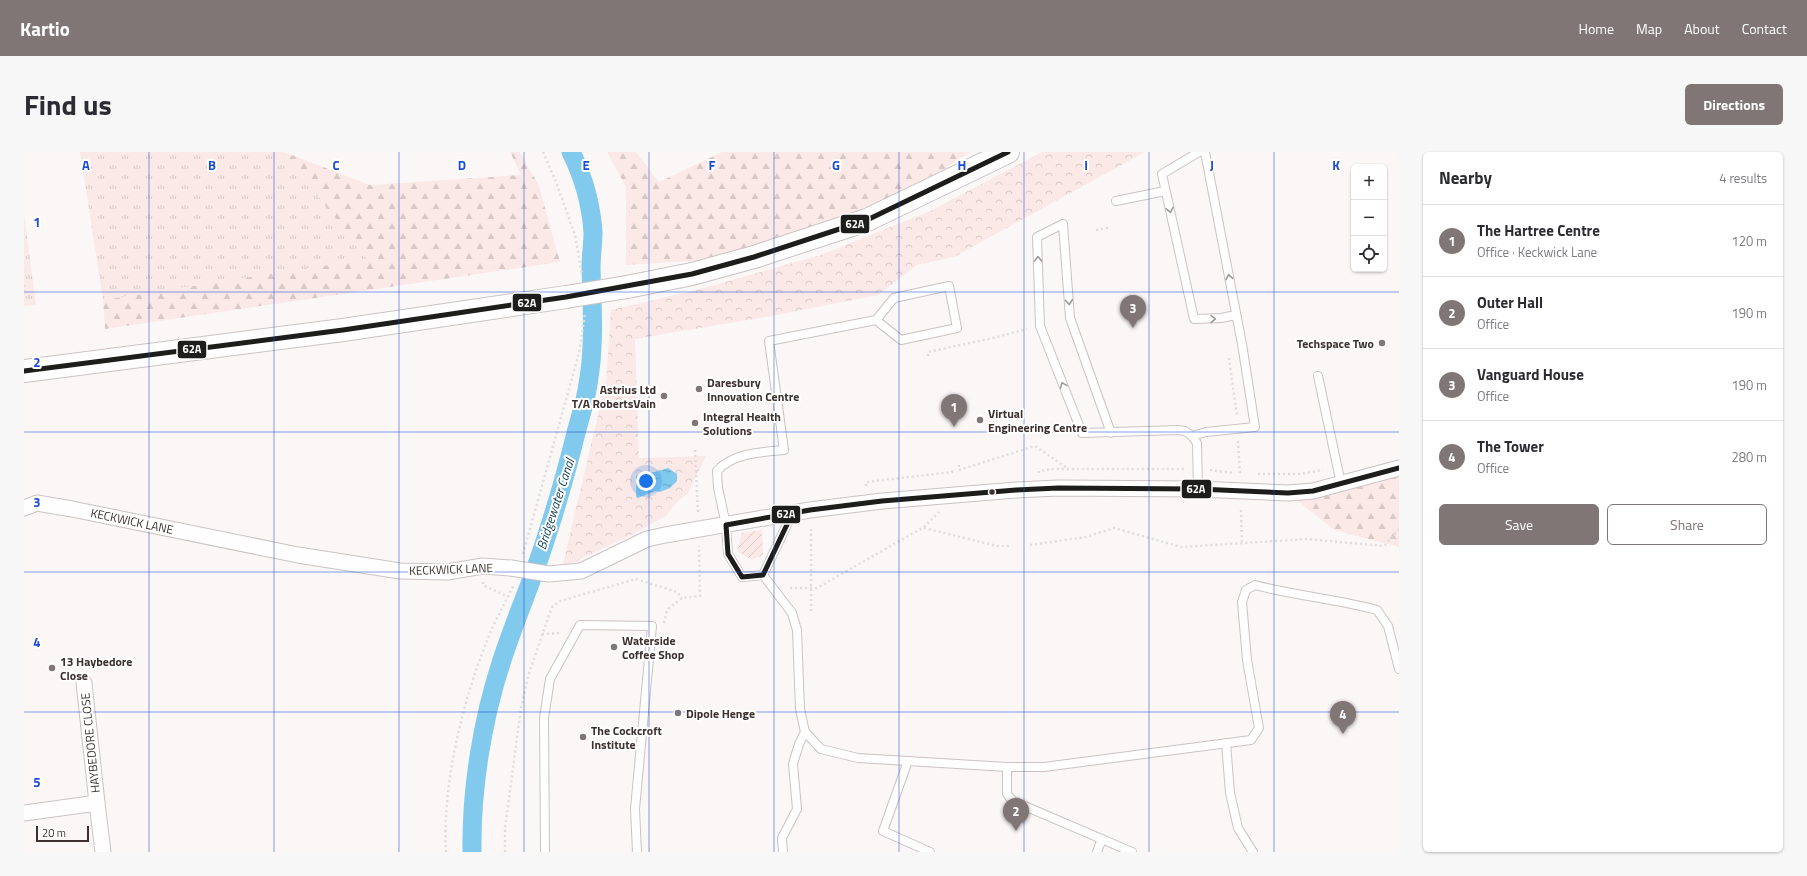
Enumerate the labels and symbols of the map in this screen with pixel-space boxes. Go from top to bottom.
text: A [82,155,90,175]
text: B [208,155,216,175]
text: C [332,155,340,175]
text: D [458,155,466,175]
text: E [582,155,590,175]
text: F [709,155,716,175]
text: G [832,155,840,175]
text: H [958,155,966,175]
text: I [1084,155,1088,175]
text: J [1210,155,1214,175]
text: K [1332,155,1340,175]
one-way arrow [1165,207,1173,213]
text: 1 [33,212,41,232]
line badge: 62A [840,214,870,234]
text: 62A [846,216,865,232]
one-way arrow [1033,256,1042,262]
one-way arrow [1225,274,1233,280]
line badge: 62A [512,293,542,312]
text: 62A [518,295,537,311]
pin: 3 [1120,295,1146,328]
one-way arrow [1064,299,1073,305]
one-way arrow [1210,314,1216,323]
place label: Techspace Two [1297,334,1374,353]
marker: Techspace Two [1377,338,1387,348]
line badge: 62A [177,340,207,359]
text: 62A [183,341,202,357]
text: 2 [33,352,41,372]
place label: Daresbury Innovation Centre [707,373,799,406]
place label: Astrius Ltd T/A RobertsVain [572,380,656,413]
one-way arrow [1059,382,1067,389]
marker: Daresbury Innovation Centre [694,384,704,394]
marker: Astrius Ltd T/A RobertsVain [659,391,669,401]
pin: 1 [941,394,967,427]
place label: Virtual Engineering Centre [988,404,1087,437]
place label: Integral Health Solutions [703,407,781,440]
marker: Virtual Engineering Centre [975,415,985,425]
marker: Integral Health Solutions [690,418,700,428]
water label: Bridgewater Canal [531,454,580,552]
your location [636,471,656,491]
line badge: 62A [1181,479,1212,499]
text: 62A [1187,481,1206,497]
unlabelled marker [987,487,997,497]
text: 3 [33,492,41,512]
street label: KECKWICK LANE [89,503,175,539]
line badge: 62A [771,505,801,524]
text: 62A [777,506,796,522]
street label: KECKWICK LANE [409,558,494,580]
place label: Waterside Coffee Shop [622,631,685,664]
text: 4 [33,632,41,652]
marker: Waterside Coffee Shop [609,642,619,652]
place label: 13 Haybedore Close [60,652,132,685]
marker: 13 Haybedore Close [47,663,57,673]
street label: HAYBEDORE CLOSE [75,692,105,794]
pin: 4 [1330,701,1356,734]
place label: Dipole Henge [686,704,755,723]
marker: Dipole Henge [673,708,683,718]
place label: The Cockcroft Institute [591,721,662,754]
marker: The Cockcroft Institute [578,732,588,742]
text: 5 [33,772,41,792]
pin: 2 [1003,798,1029,831]
scale bar [36,824,89,843]

